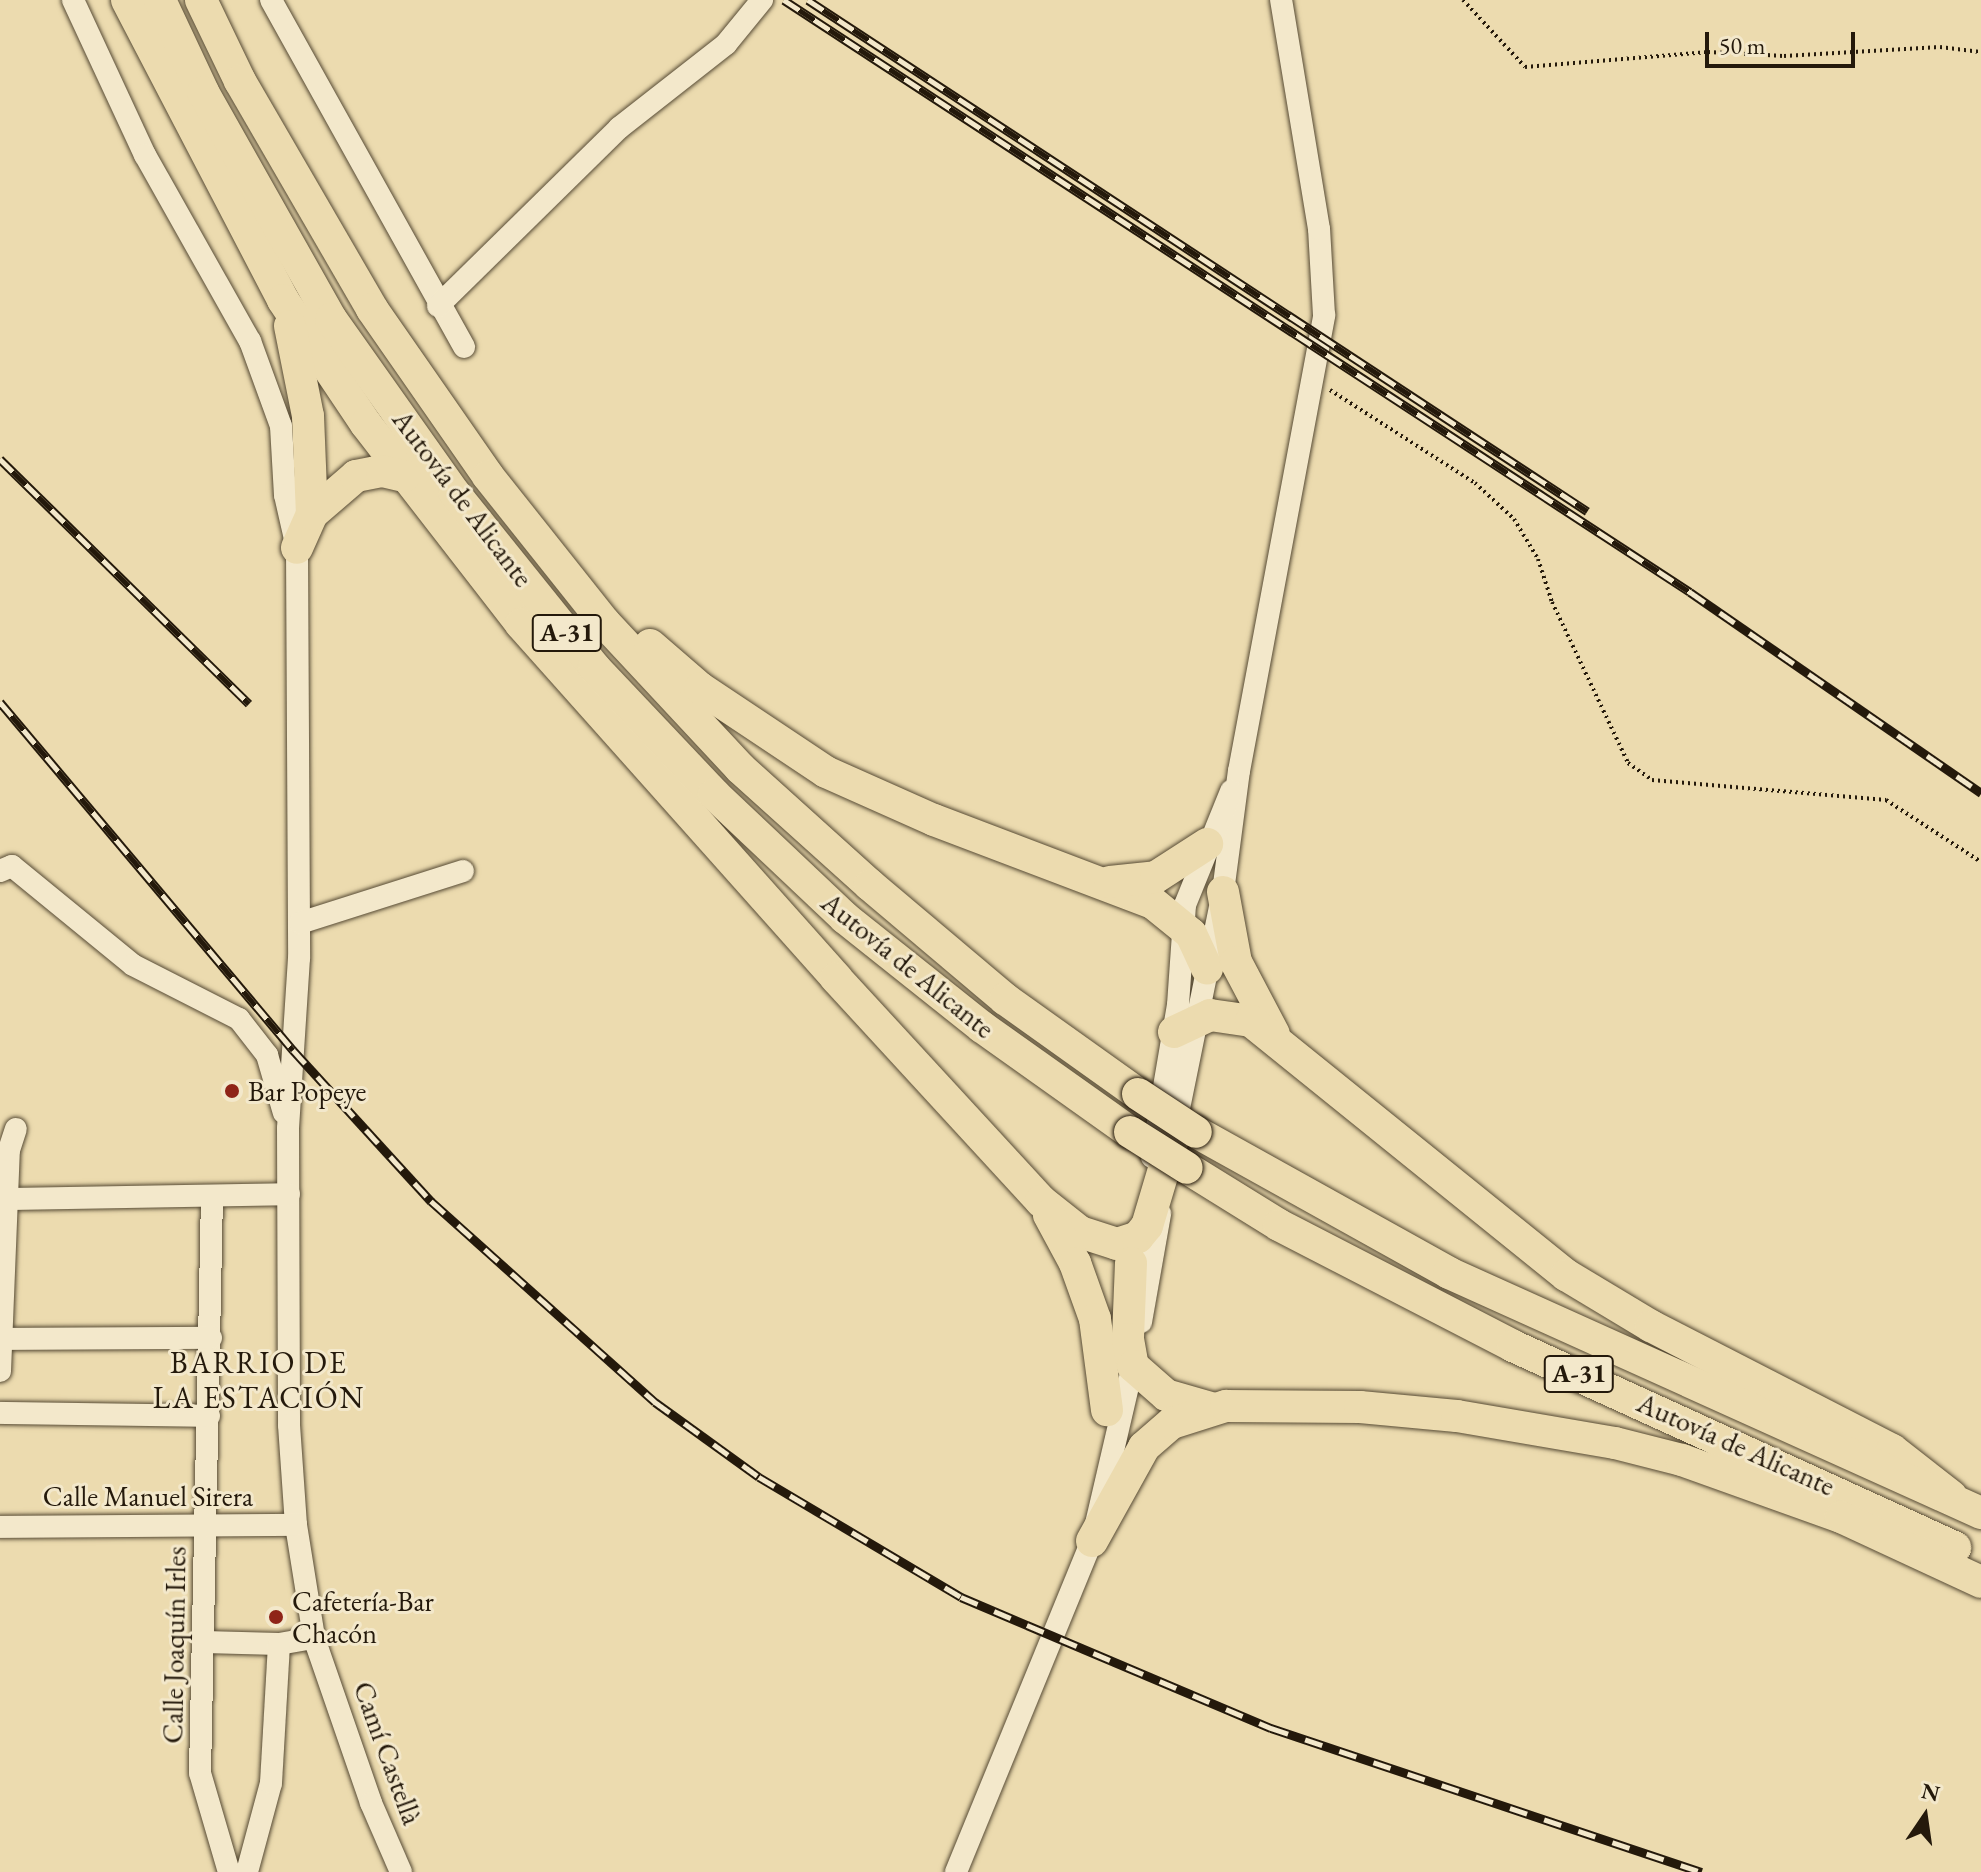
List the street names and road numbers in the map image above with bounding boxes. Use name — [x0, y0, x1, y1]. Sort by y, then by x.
street label: Autovía de Alicante — [386, 403, 540, 593]
road number: A-31 — [531, 611, 603, 655]
street label: Autovía de Alicante — [815, 885, 1001, 1045]
road number: A-31 — [1543, 1352, 1615, 1396]
street label: Autovía de Alicante — [1632, 1385, 1840, 1503]
street label: Calle Manuel Sirera — [43, 1479, 253, 1513]
street label: Calle Joaquín Irles — [155, 1546, 193, 1744]
street label: Camí Castellà — [347, 1677, 429, 1829]

